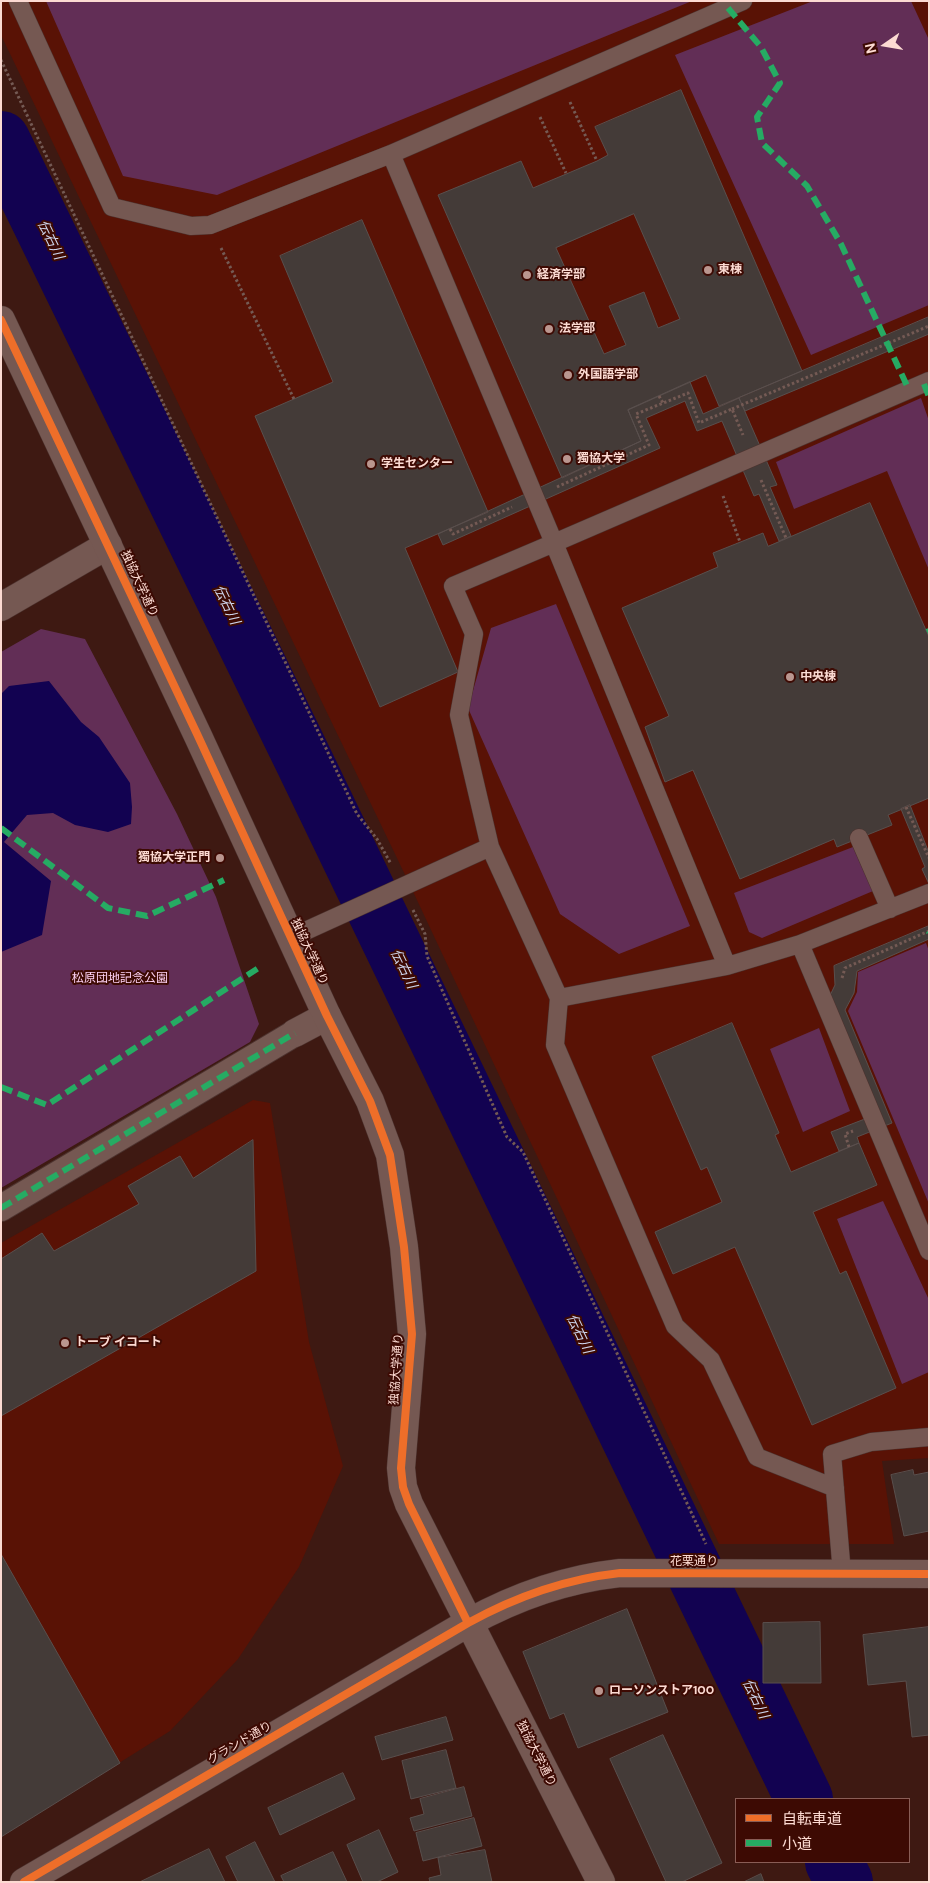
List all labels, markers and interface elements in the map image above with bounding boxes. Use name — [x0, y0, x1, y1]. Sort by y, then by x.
north arrow — [860, 20, 910, 70]
text: N — [860, 41, 880, 55]
water label: 伝右川 — [33, 217, 67, 263]
place label: 東棟 — [718, 263, 742, 277]
marker: 東棟 — [702, 264, 714, 276]
place label: 経済学部 — [537, 268, 585, 282]
marker: 経済学部 — [521, 269, 533, 281]
place label: 法学部 — [559, 322, 595, 336]
marker: 法学部 — [543, 323, 555, 335]
place label: 外国語学部 — [578, 368, 638, 382]
marker: 外国語学部 — [562, 369, 574, 381]
place label: 獨協大学 — [577, 452, 625, 466]
marker: 獨協大学 — [561, 453, 573, 465]
place label: 学生センター — [381, 457, 453, 471]
marker: 学生センター — [365, 458, 377, 470]
street label: 独協大学通り — [117, 548, 161, 620]
water label: 伝右川 — [209, 582, 243, 628]
place label: 中央棟 — [800, 670, 836, 684]
marker: 中央棟 — [784, 671, 796, 683]
place label: 獨協大学正門 — [138, 851, 210, 865]
marker: 獨協大学正門 — [214, 852, 226, 864]
street label: 独協大学通り — [287, 916, 331, 988]
water label: 伝右川 — [386, 946, 420, 992]
park label: 松原団地記念公園 — [72, 972, 168, 986]
water label: 伝右川 — [562, 1311, 596, 1357]
street label: 独協大学通り — [387, 1333, 407, 1405]
place label: トーブ イコート — [75, 1336, 162, 1350]
marker: トーブ イコート — [59, 1337, 71, 1349]
street label: 花栗通り — [670, 1555, 718, 1569]
water label: 伝右川 — [738, 1676, 772, 1722]
place label: ローソンストア100 — [609, 1684, 714, 1698]
marker: ローソンストア100 — [593, 1685, 605, 1697]
street label: グランド通り — [205, 1719, 275, 1767]
street label: 独協大学通り — [513, 1719, 559, 1789]
legend — [735, 1798, 910, 1863]
text: 自転車道 — [782, 1809, 842, 1829]
text: 小道 — [782, 1834, 812, 1854]

